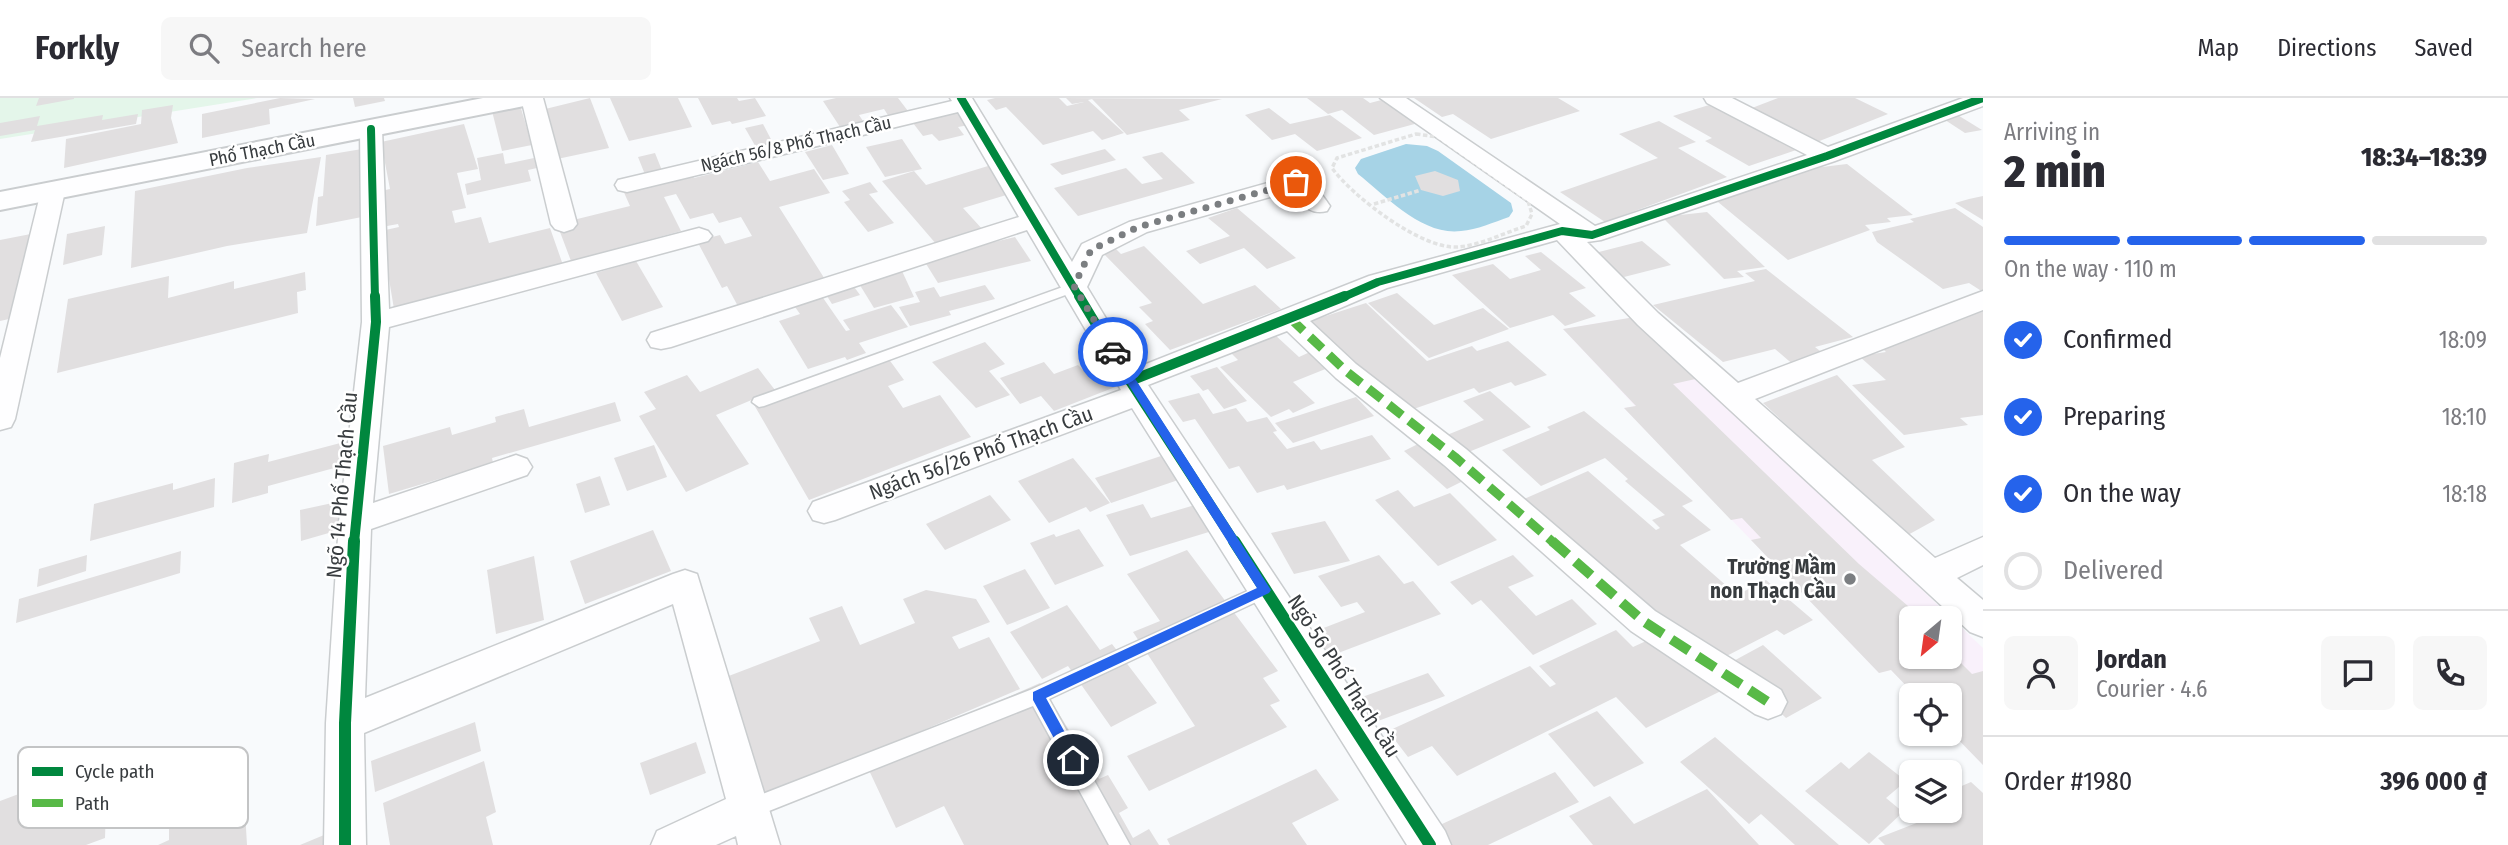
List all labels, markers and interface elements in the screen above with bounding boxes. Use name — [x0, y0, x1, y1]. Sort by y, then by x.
search box — [161, 17, 651, 80]
text: Forkly — [35, 28, 119, 68]
icon: search — [185, 29, 223, 67]
text: Search here — [241, 33, 367, 64]
text: Map — [2198, 34, 2239, 62]
text: Directions — [2277, 34, 2376, 62]
text: Saved — [2414, 34, 2473, 62]
street label: Ngách 56/8 Phố Thạch Cầu — [699, 111, 893, 177]
text: Arriving in — [2004, 118, 2100, 146]
street label: Phố Thạch Cầu — [207, 129, 317, 171]
text: 18:34–18:39 — [2361, 142, 2487, 173]
text: 2 min — [2004, 144, 2106, 199]
pin — [1266, 152, 1326, 212]
icon: bag — [1277, 163, 1315, 201]
text: On the way · 110 m — [2004, 255, 2177, 283]
courier — [1078, 317, 1148, 387]
icon: check — [2004, 321, 2042, 359]
text: Confirmed — [2063, 324, 2173, 355]
text: 18:09 — [2439, 326, 2487, 354]
icon: car — [1094, 333, 1132, 371]
street label: Ngõ 14 Phố Thạch Cầu — [321, 391, 363, 579]
icon: check — [2004, 398, 2042, 436]
street label: Ngách 56/26 Phố Thạch Cầu — [866, 400, 1096, 506]
text: Preparing — [2063, 401, 2165, 432]
text: 18:10 — [2442, 403, 2487, 431]
icon: check — [2004, 475, 2042, 513]
text: On the way — [2063, 478, 2181, 509]
text: 18:18 — [2442, 480, 2487, 508]
place label: Trường Mầm non Thạch Cầu — [1710, 552, 1836, 604]
text: Delivered — [2063, 555, 2164, 586]
marker: Trường Mầm non Thạch Cầu — [1842, 571, 1858, 587]
street label: Ngõ 56 Phố Thạch Cầu — [1282, 590, 1406, 762]
north arrow — [1899, 606, 1962, 668]
map controls — [1899, 606, 1962, 823]
button: person — [2004, 636, 2078, 710]
button: chat — [2321, 636, 2395, 710]
button: phone — [2413, 636, 2487, 710]
text: Jordan — [2096, 644, 2167, 675]
text: Courier · 4.6 — [2096, 675, 2207, 703]
button: locate — [1899, 683, 1962, 746]
pin — [1043, 730, 1103, 790]
icon: home — [1054, 741, 1092, 779]
legend — [18, 747, 248, 828]
text: Cycle path — [75, 760, 154, 783]
button: layers — [1899, 760, 1962, 823]
text: Order #1980 — [2004, 766, 2132, 797]
text: 396 000 ₫ — [2380, 766, 2487, 797]
text: Path — [75, 792, 110, 815]

